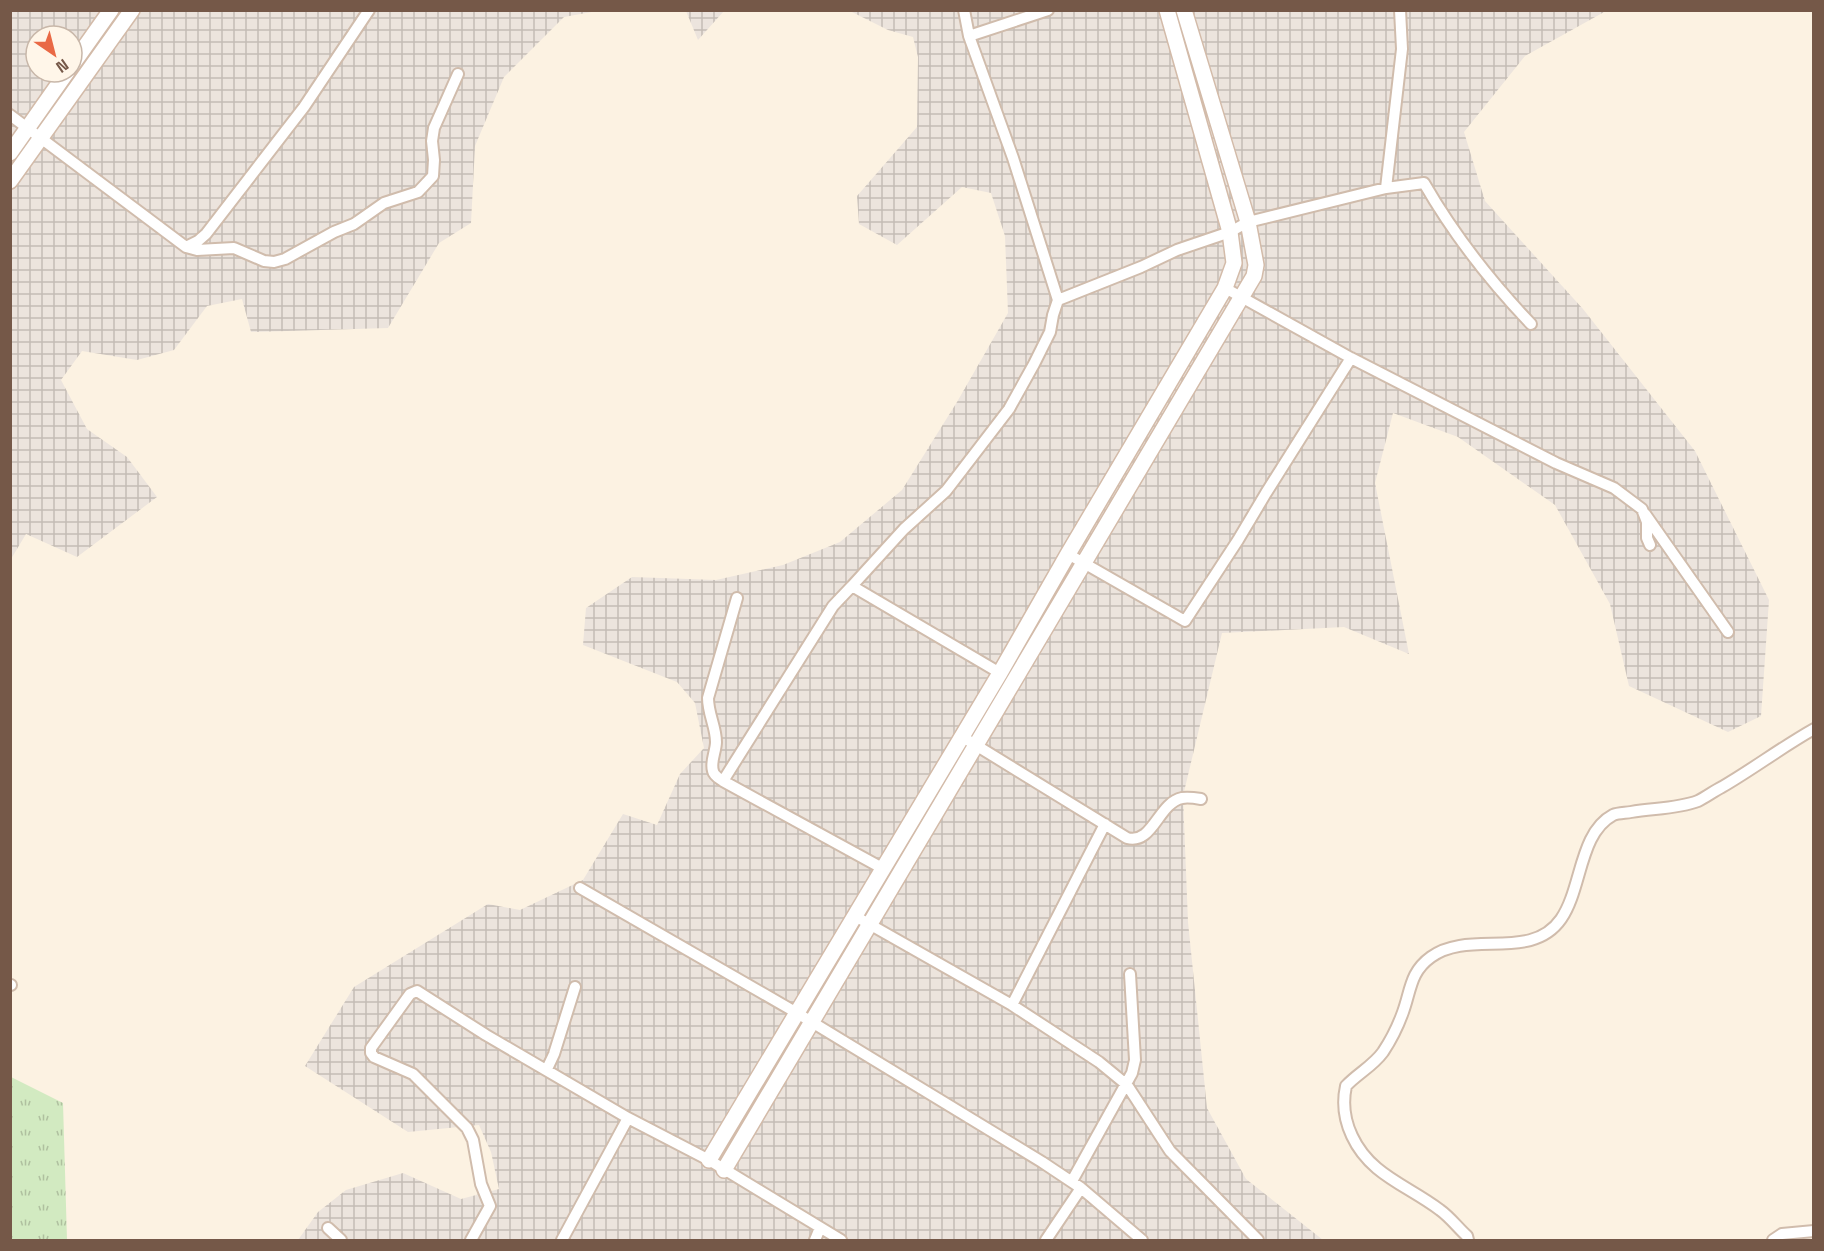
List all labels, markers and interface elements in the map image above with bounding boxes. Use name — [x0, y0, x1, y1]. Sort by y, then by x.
north arrow — [24, 24, 84, 84]
text: N — [52, 54, 73, 78]

